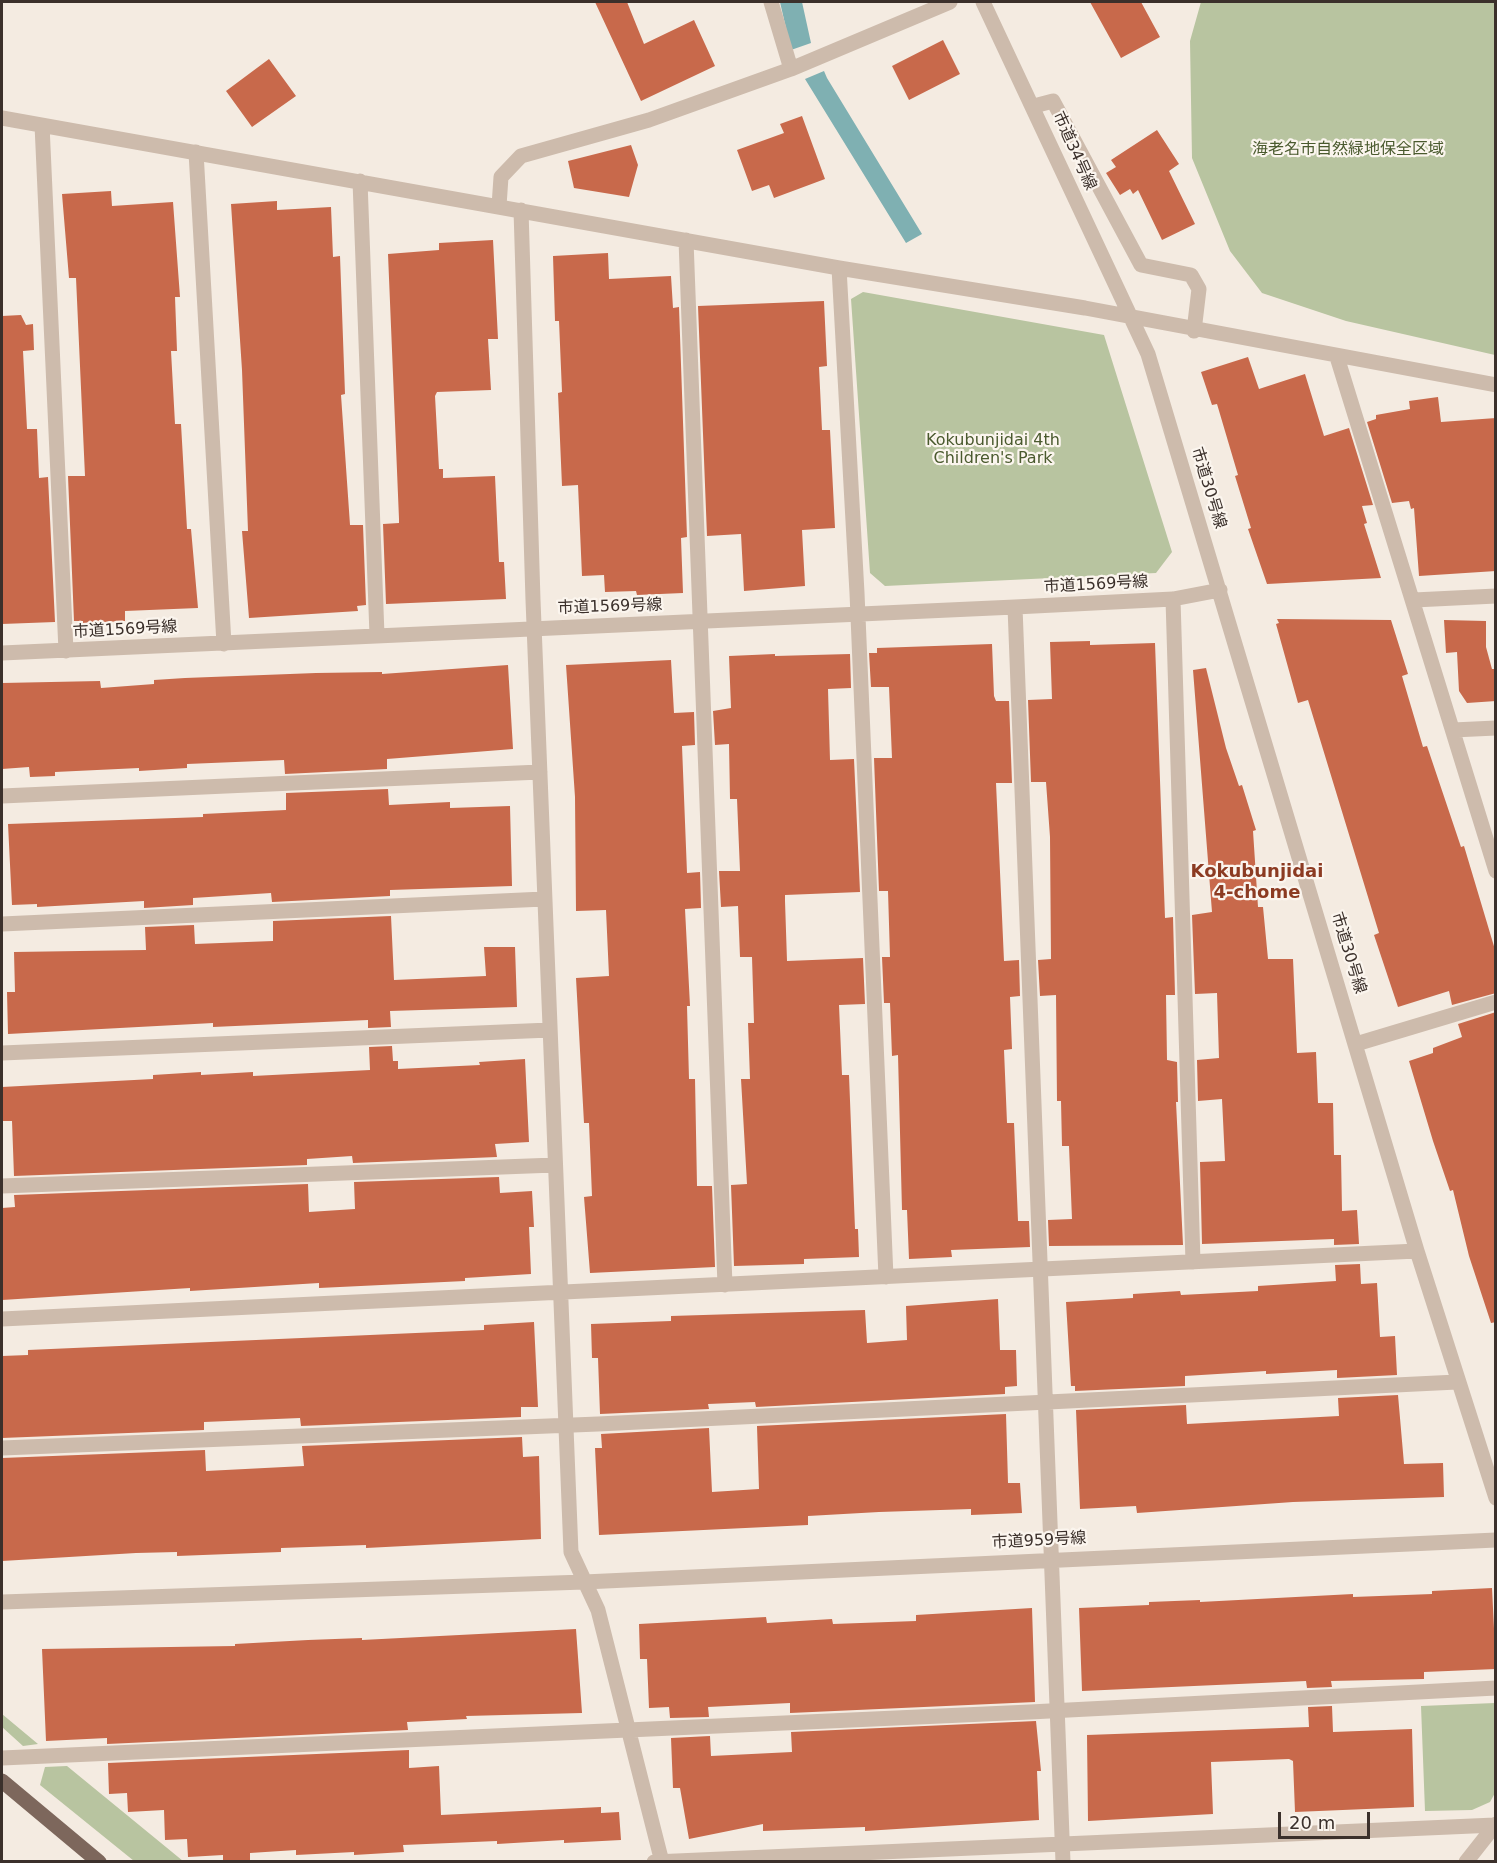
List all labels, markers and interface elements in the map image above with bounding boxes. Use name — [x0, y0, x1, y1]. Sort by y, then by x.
street label: 市道34号線 — [1048, 109, 1100, 193]
park label: 海老名市自然緑地保全区域 — [1252, 140, 1444, 160]
park label: Kokubunjidai 4th Children's Park — [926, 431, 1060, 469]
street label: 市道30号線 — [1186, 445, 1230, 531]
street label: 市道1569号線 — [1043, 573, 1149, 597]
street label: 市道1569号線 — [557, 596, 663, 618]
street label: 市道1569号線 — [72, 618, 178, 642]
district label: Kokubunjidai 4-chome — [1191, 861, 1323, 904]
street label: 市道30号線 — [1326, 910, 1370, 996]
street label: 市道959号線 — [991, 1529, 1087, 1553]
scale bar — [1281, 1800, 1372, 1838]
text: 20 m — [1289, 1812, 1335, 1833]

